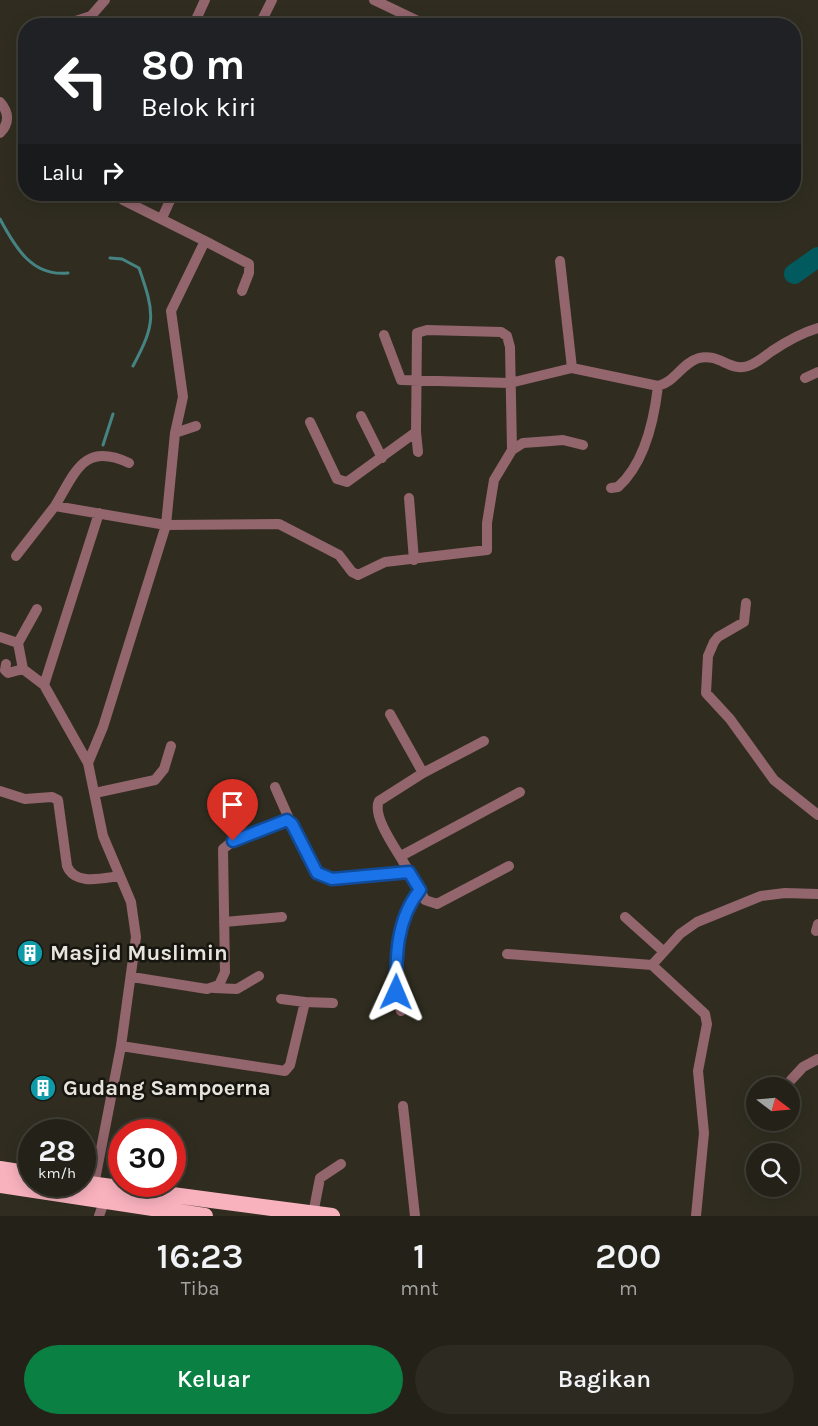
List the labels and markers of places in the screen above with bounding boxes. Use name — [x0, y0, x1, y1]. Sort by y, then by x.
pin — [207, 779, 258, 841]
building icon: Masjid Muslimin — [15, 938, 45, 968]
place label: Masjid Muslimin — [50, 940, 228, 966]
building icon: Gudang Sampoerna — [28, 1073, 58, 1103]
place label: Gudang Sampoerna — [63, 1075, 271, 1101]

